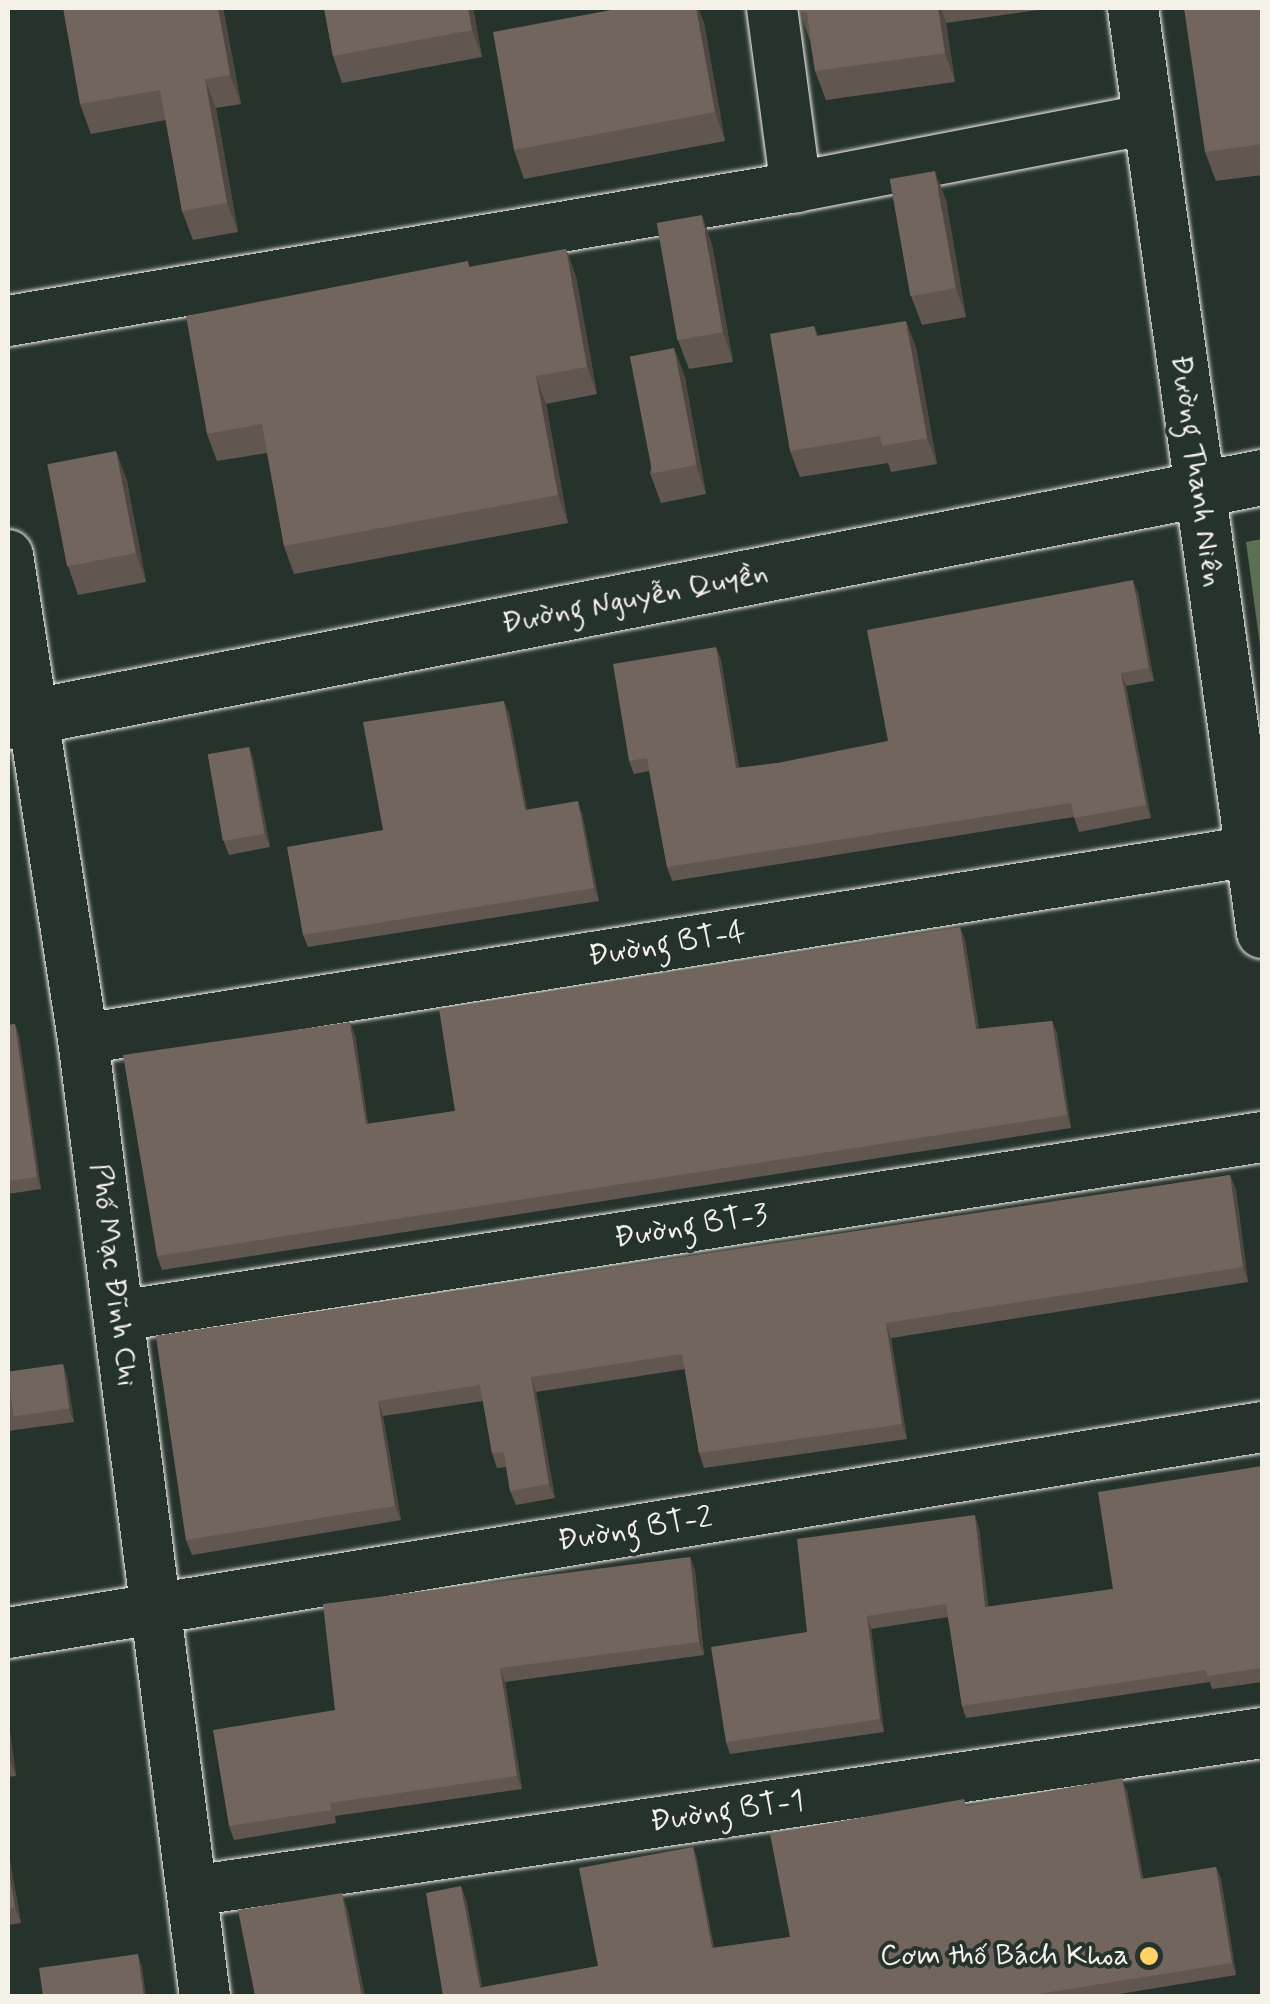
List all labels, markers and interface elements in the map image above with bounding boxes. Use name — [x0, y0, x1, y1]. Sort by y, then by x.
street label: Đường Thanh Niên — [1161, 349, 1231, 593]
street label: Đường Nguyễn Quyền — [499, 555, 771, 643]
street label: Đường BT-4 — [585, 915, 749, 975]
street label: Phố Mạc Đĩnh Chi — [81, 1160, 145, 1390]
street label: Đường BT-3 — [611, 1197, 771, 1257]
street label: Đường BT-2 — [554, 1500, 716, 1560]
street label: Đường BT-1 — [647, 1783, 807, 1841]
place label: Cơm thố Bách Khoa — [880, 1938, 1129, 1974]
marker: Cơm thố Bách Khoa — [1138, 1945, 1160, 1967]

